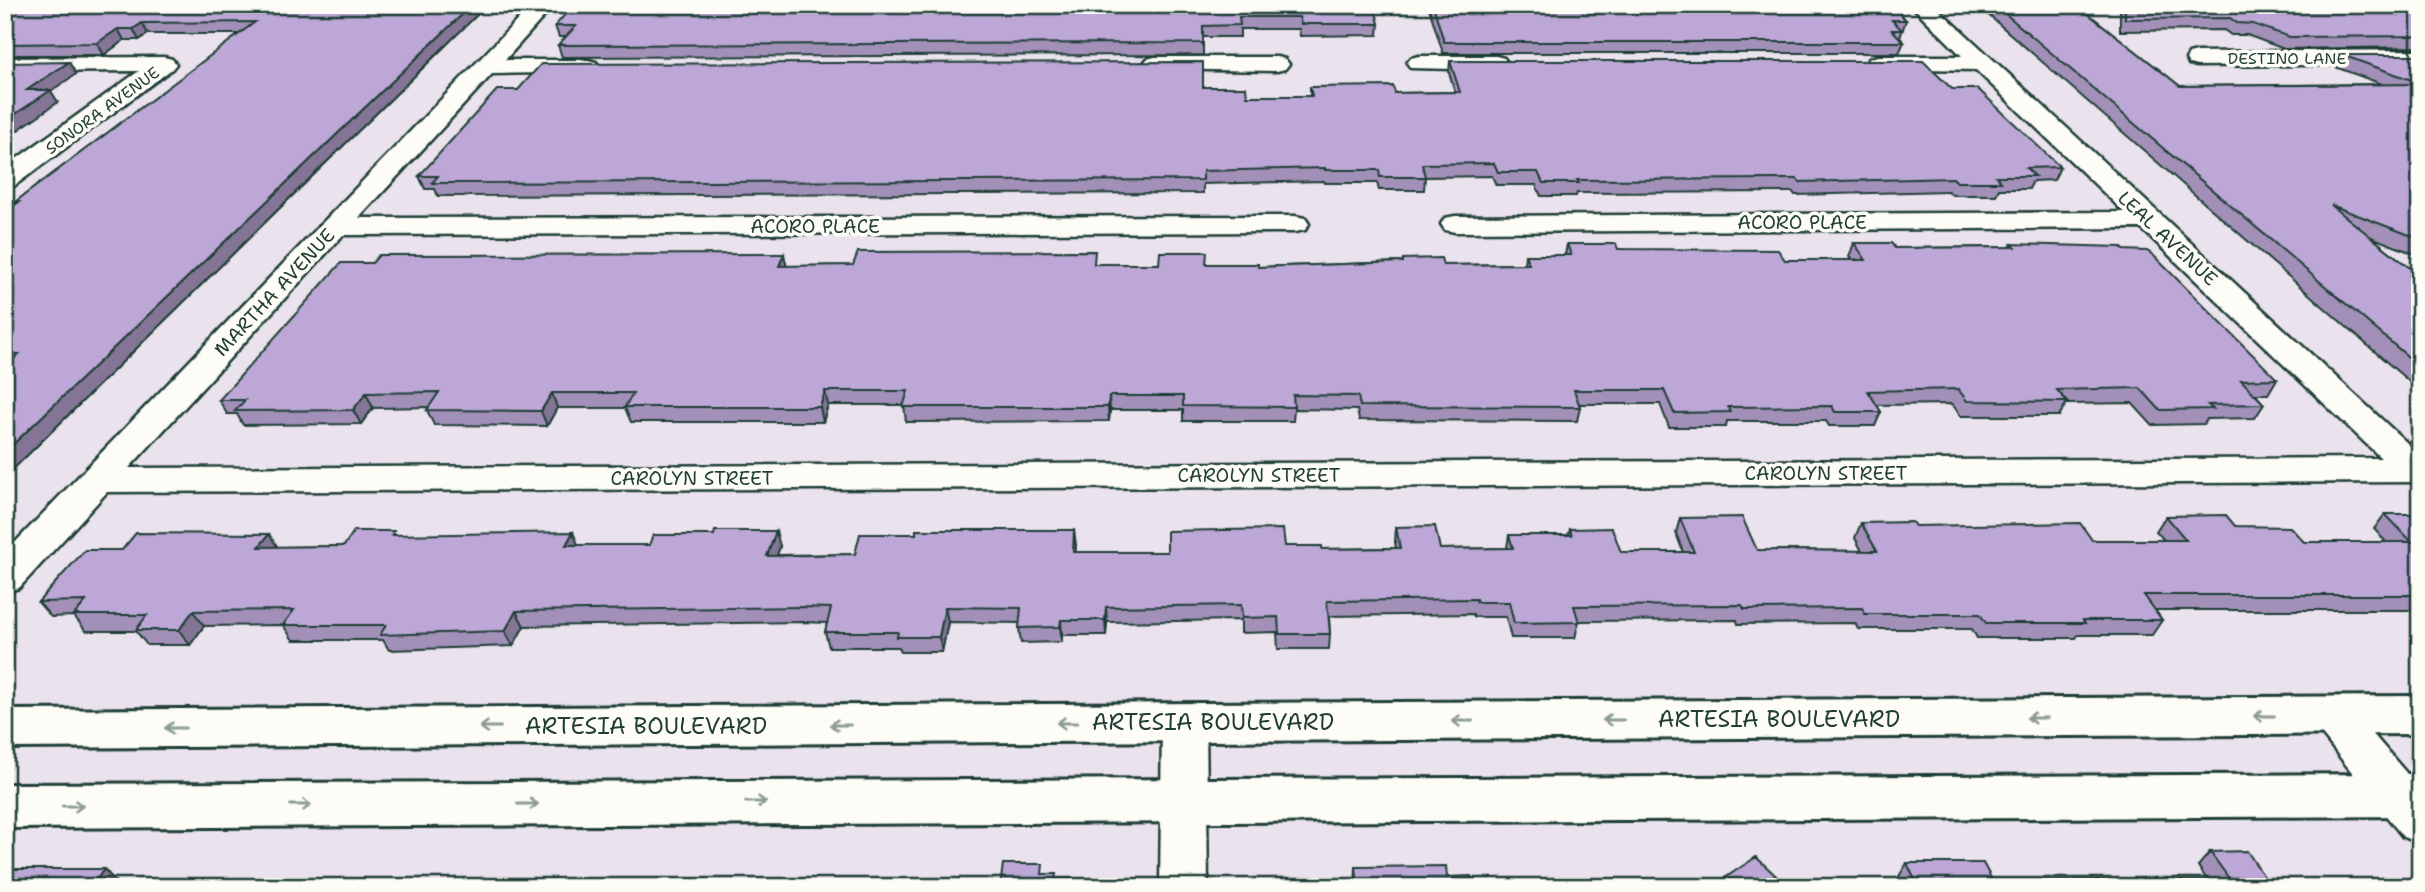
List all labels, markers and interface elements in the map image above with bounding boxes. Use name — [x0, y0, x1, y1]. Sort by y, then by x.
street label: DESTINO LANE — [2228, 48, 2346, 69]
street label: SONORA AVENUE — [41, 62, 163, 159]
street label: LEAL AVENUE — [2112, 186, 2223, 291]
street label: ACORO PLACE — [1737, 210, 1867, 235]
street label: ACORO PLACE — [750, 214, 880, 239]
street label: MARTHA AVENUE — [209, 223, 340, 362]
street label: CAROLYN STREET — [1745, 461, 1908, 486]
street label: CAROLYN STREET — [1178, 463, 1341, 488]
street label: CAROLYN STREET — [611, 466, 774, 491]
street label: ARTESIA BOULEVARD — [1658, 704, 1900, 734]
street label: ARTESIA BOULEVARD — [1092, 707, 1334, 737]
one-way arrow — [2253, 709, 2276, 723]
street label: ARTESIA BOULEVARD — [525, 711, 767, 741]
one-way arrow — [2025, 711, 2048, 725]
one-way arrow — [1602, 713, 1625, 727]
one-way arrow — [1451, 714, 1474, 728]
one-way arrow — [1056, 716, 1079, 730]
one-way arrow — [828, 718, 851, 731]
one-way arrow — [478, 720, 501, 733]
one-way arrow — [164, 721, 187, 735]
one-way arrow — [744, 796, 767, 809]
one-way arrow — [517, 797, 540, 810]
one-way arrow — [289, 798, 312, 811]
one-way arrow — [62, 799, 85, 812]

